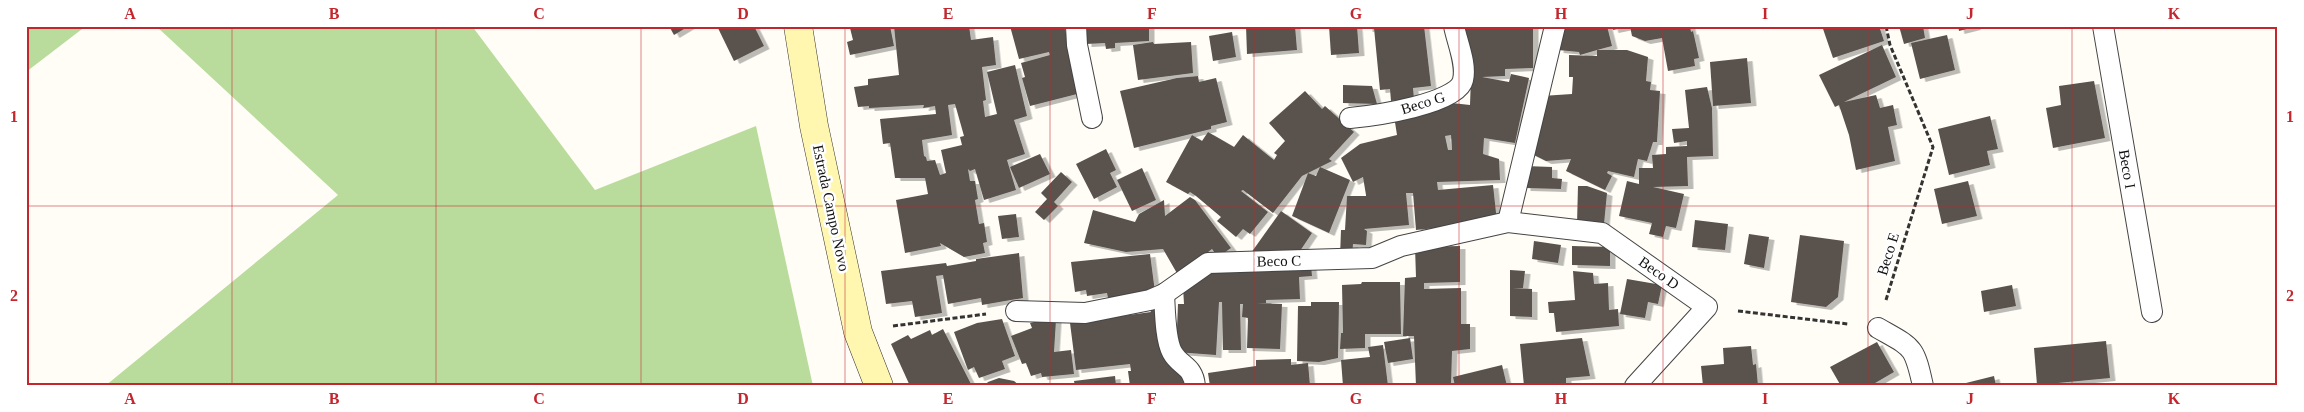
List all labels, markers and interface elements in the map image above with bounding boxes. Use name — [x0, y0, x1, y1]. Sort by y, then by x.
text: A — [124, 5, 136, 22]
text: B — [329, 5, 340, 22]
text: C — [533, 5, 545, 22]
text: D — [737, 5, 749, 22]
text: E — [943, 5, 953, 22]
text: F — [1147, 5, 1157, 22]
text: G — [1350, 5, 1363, 22]
text: H — [1555, 5, 1568, 22]
text: I — [1762, 5, 1768, 22]
text: J — [1966, 5, 1974, 22]
text: K — [2168, 5, 2181, 22]
street label: Beco G — [1399, 89, 1447, 117]
text: 1 — [10, 108, 18, 125]
text: 1 — [2286, 108, 2294, 125]
street label: Estrada Campo Novo — [810, 143, 852, 273]
street label: Beco I — [2116, 148, 2138, 190]
street label: Beco E — [1874, 231, 1902, 277]
street label: Beco C — [1257, 253, 1301, 269]
street label: Beco D — [1636, 253, 1682, 293]
text: 2 — [10, 287, 18, 304]
text: 2 — [2286, 287, 2294, 304]
text: A — [124, 390, 136, 407]
text: B — [329, 390, 340, 407]
text: C — [533, 390, 545, 407]
text: D — [737, 390, 749, 407]
text: E — [943, 390, 953, 407]
text: F — [1147, 390, 1157, 407]
text: G — [1350, 390, 1363, 407]
text: H — [1555, 390, 1568, 407]
text: I — [1762, 390, 1768, 407]
text: J — [1966, 390, 1974, 407]
text: K — [2168, 390, 2181, 407]

